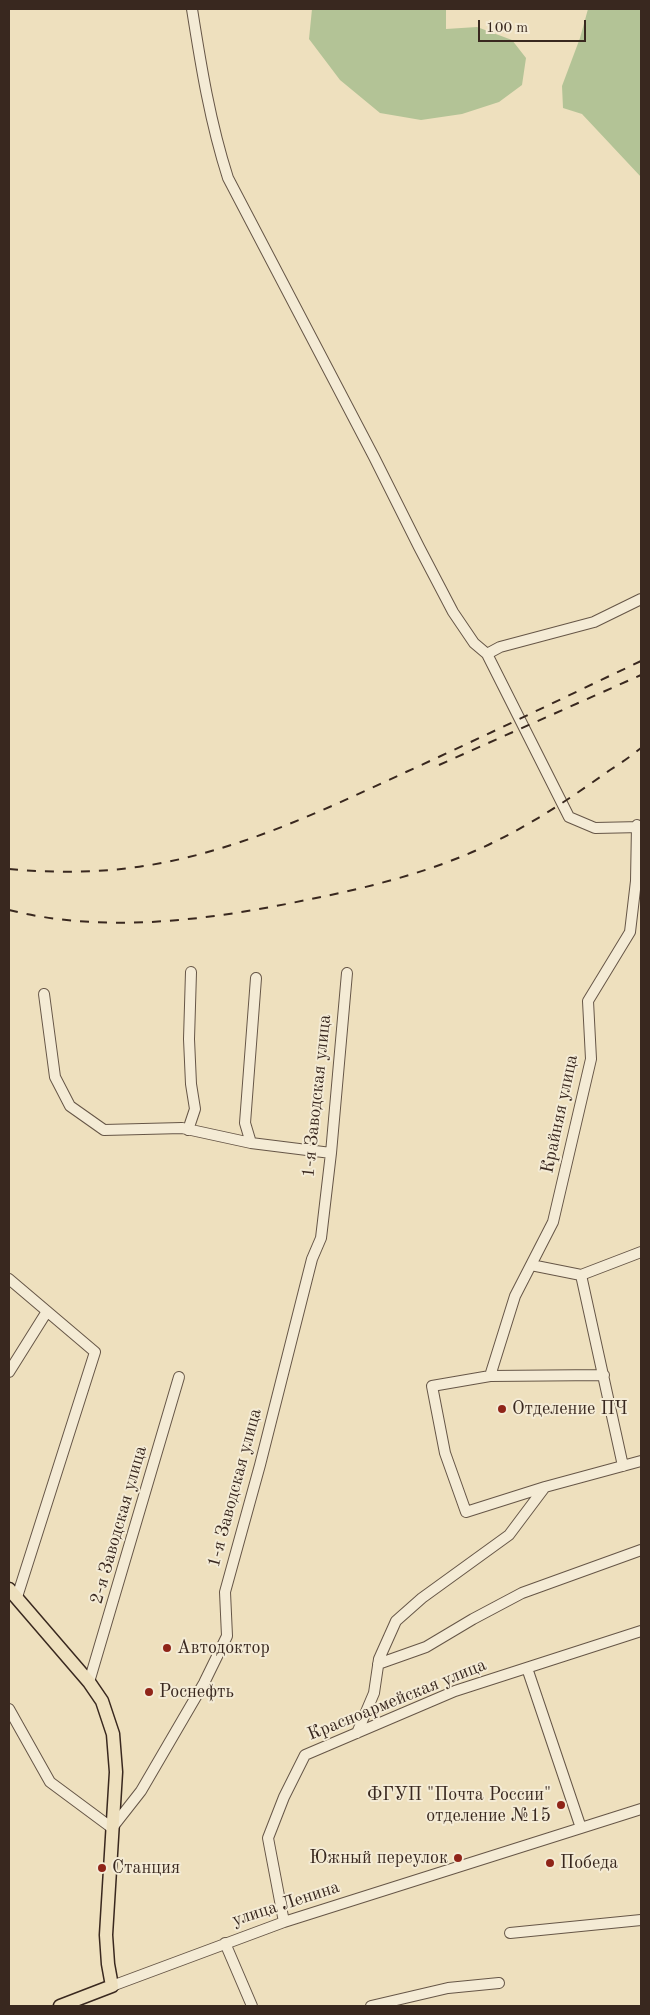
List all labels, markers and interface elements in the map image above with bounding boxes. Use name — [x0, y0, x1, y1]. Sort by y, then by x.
scale bar — [480, 10, 588, 42]
text: 100 m — [486, 21, 528, 36]
street label: 1-я Заводская улица — [298, 1013, 336, 1179]
street label: Крайняя улица — [537, 1053, 583, 1175]
place label: Отделение ПЧ — [512, 1398, 628, 1420]
marker: Отделение ПЧ — [496, 1403, 508, 1415]
street label: 1-я Заводская улица — [203, 1406, 267, 1570]
street label: 2-я Заводская улица — [86, 1443, 152, 1607]
place label: Автодоктор — [177, 1637, 270, 1659]
marker: Автодоктор — [161, 1642, 173, 1654]
street label: Красноармейская улица — [305, 1654, 489, 1746]
place label: Роснефть — [159, 1681, 234, 1703]
marker: Роснефть — [143, 1686, 155, 1698]
place label: ФГУП "Почта России" отделение №15 — [367, 1784, 551, 1826]
marker: ФГУП "Почта России" отделение №15 — [555, 1799, 567, 1811]
place label: Южный переулок — [309, 1847, 448, 1869]
marker: Южный переулок — [452, 1852, 464, 1864]
place label: Победа — [560, 1852, 618, 1874]
place label: Станция — [112, 1857, 180, 1879]
marker: Победа — [544, 1857, 556, 1869]
marker: Станция — [96, 1862, 108, 1874]
street label: улица Ленина — [230, 1876, 342, 1932]

